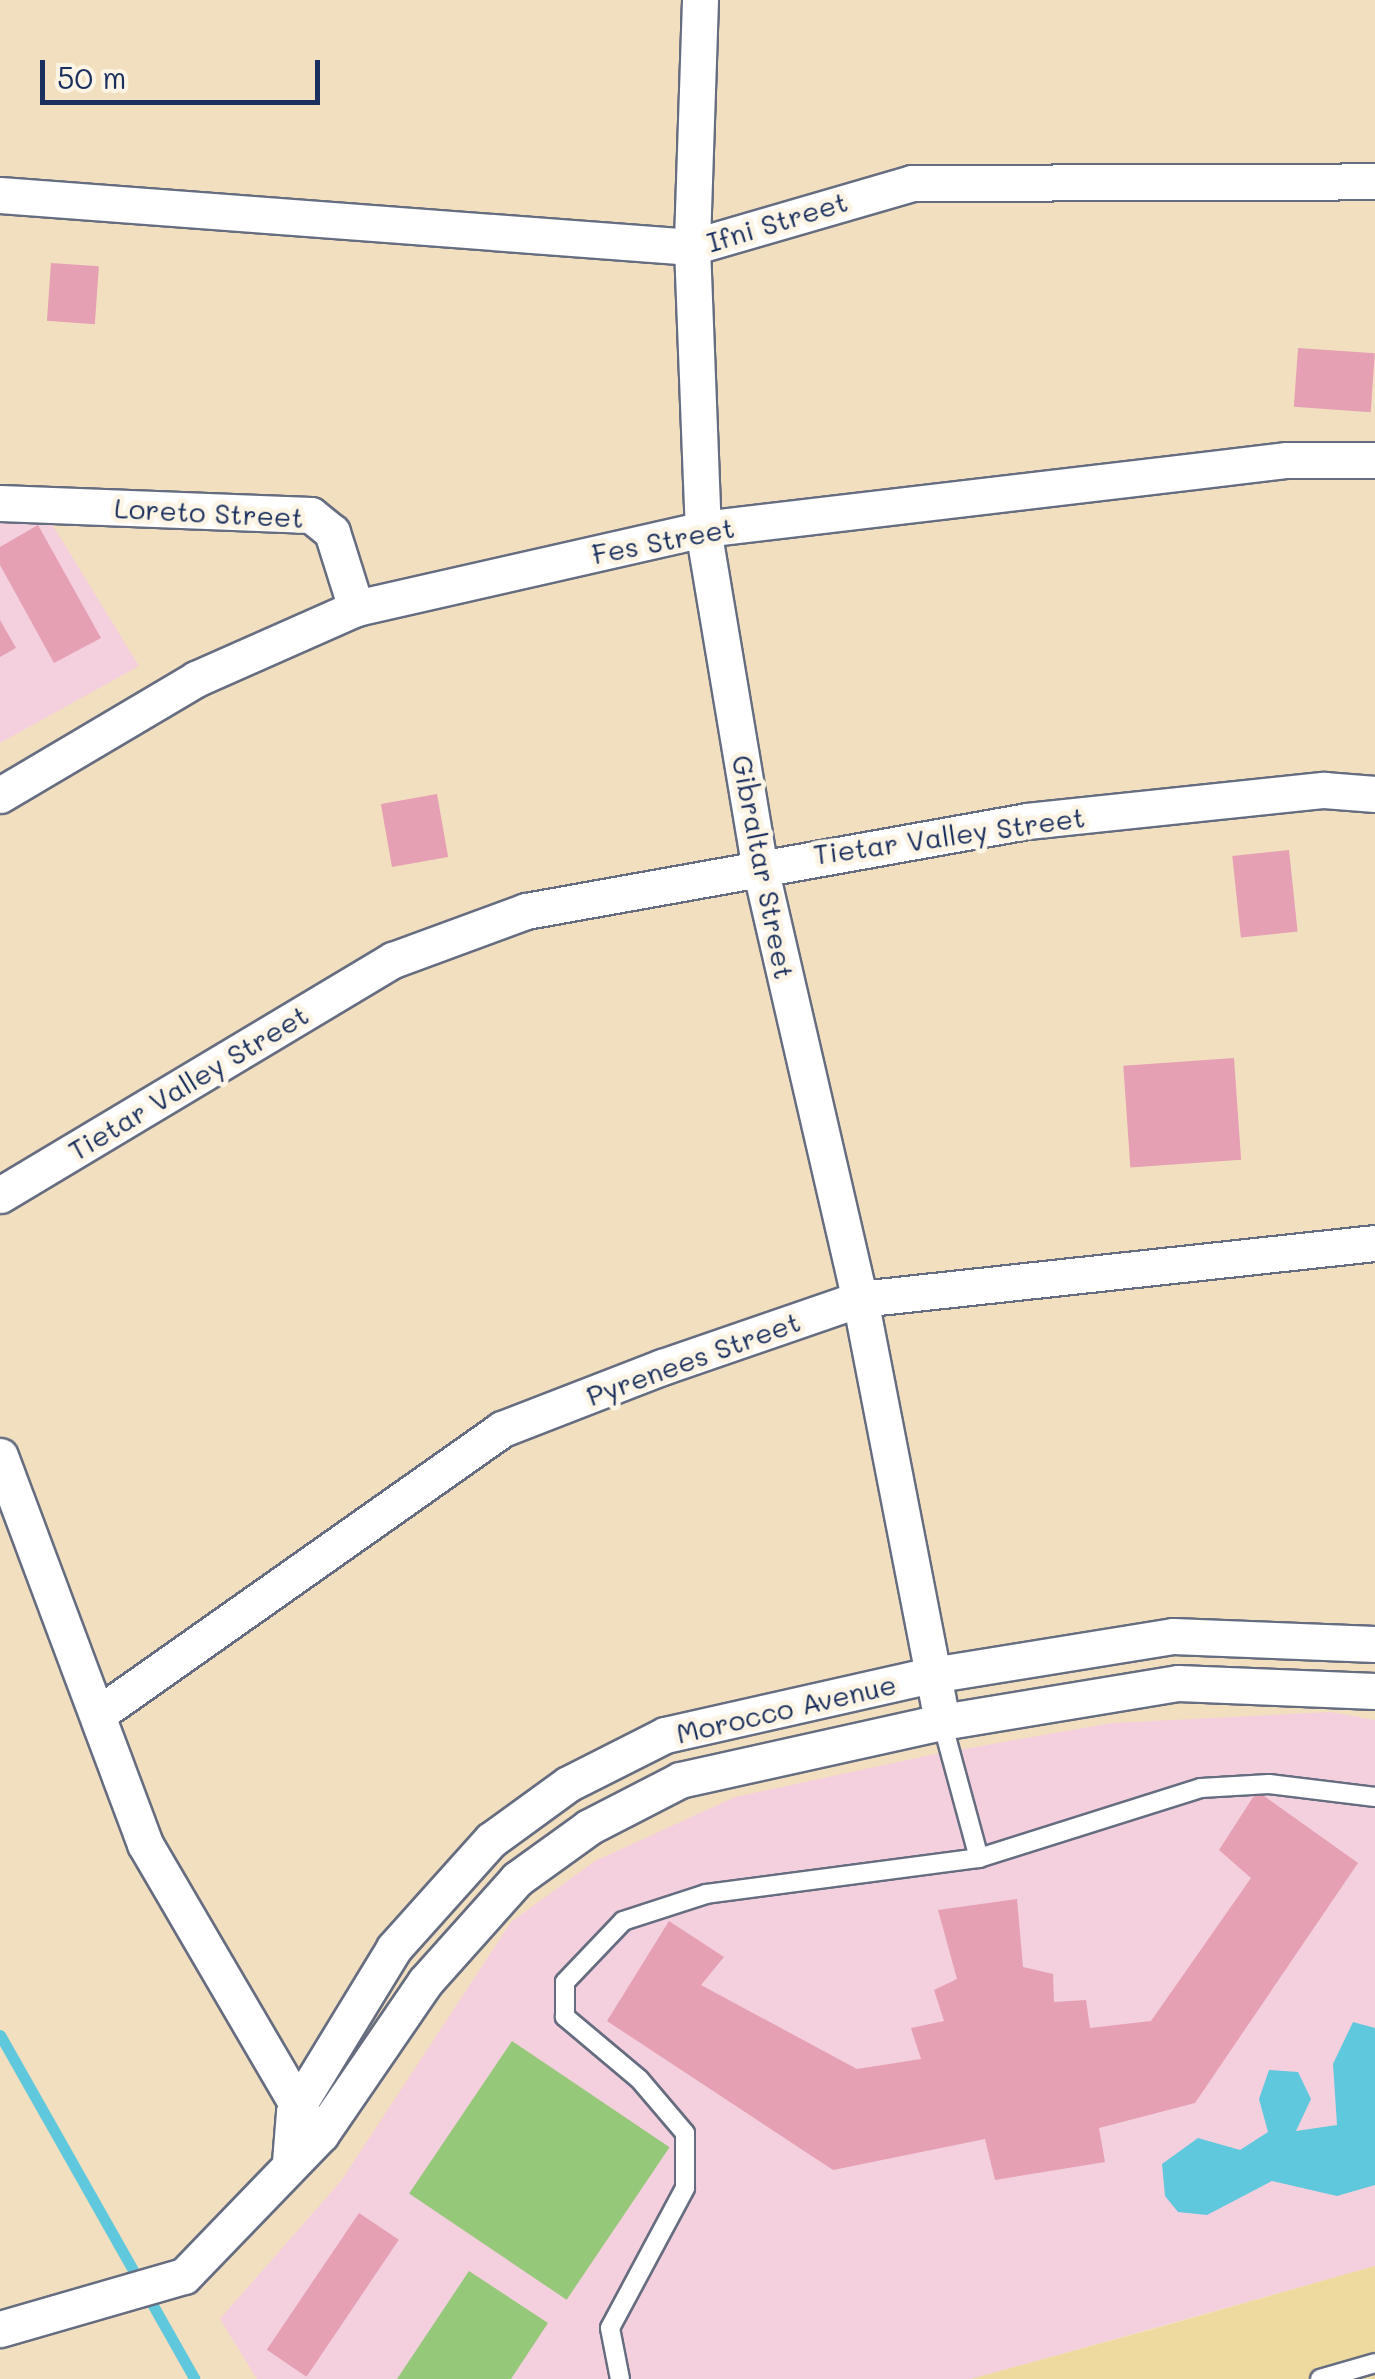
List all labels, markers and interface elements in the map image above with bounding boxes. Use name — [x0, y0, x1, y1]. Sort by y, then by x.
scale bar — [45, 40, 325, 102]
text: 50 m — [57, 57, 127, 97]
street label: Ifni Street — [703, 184, 851, 258]
street label: Loreto Street — [113, 490, 305, 534]
street label: Fes Street — [589, 510, 737, 570]
street label: Gibraltar Street — [726, 752, 802, 982]
street label: Tietar Valley Street — [811, 799, 1087, 871]
street label: Tietar Valley Street — [62, 997, 314, 1167]
street label: Pyrenees Street — [582, 1304, 804, 1412]
street label: Morocco Avenue — [673, 1666, 899, 1750]

